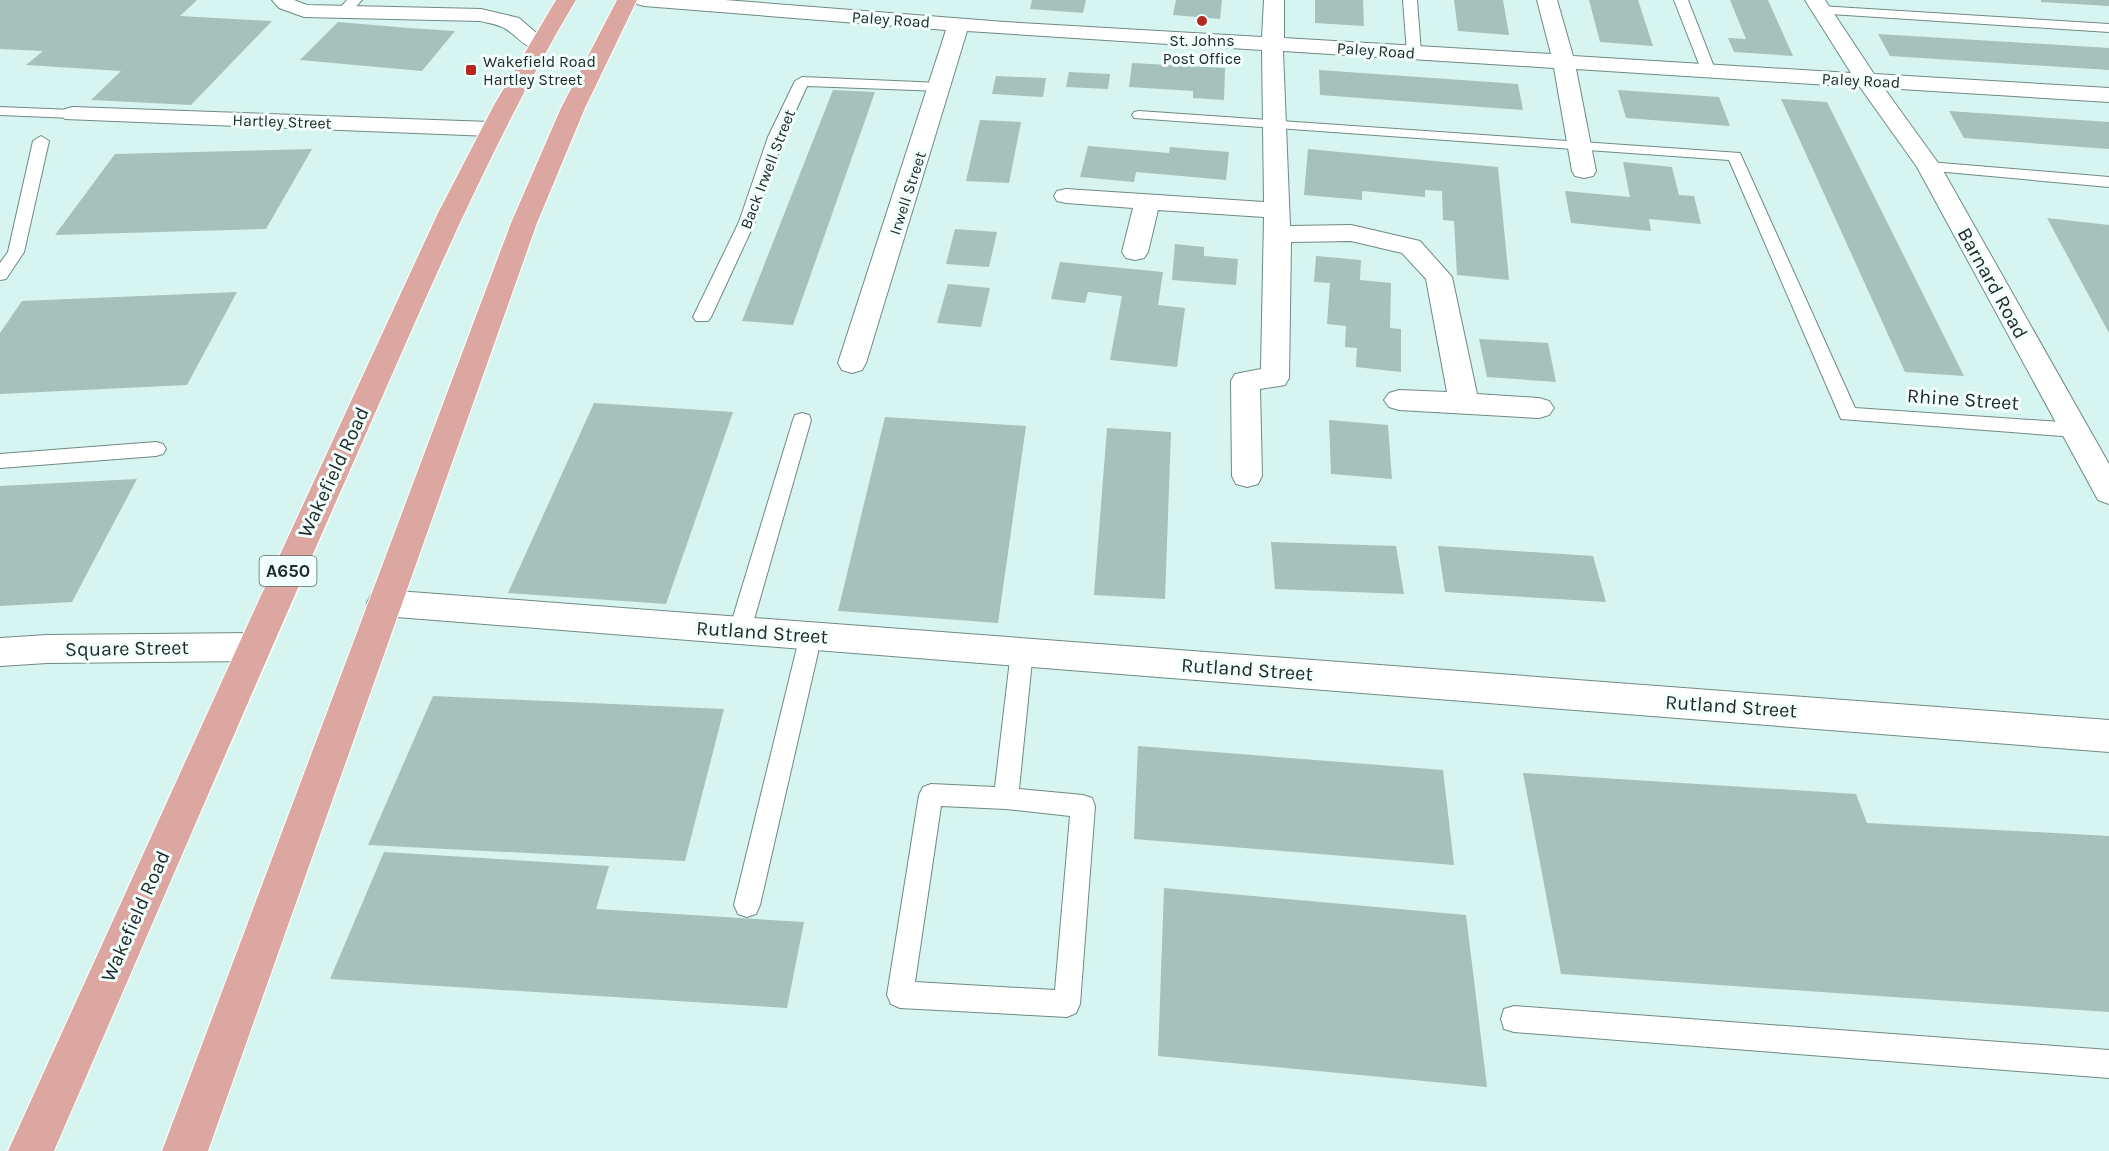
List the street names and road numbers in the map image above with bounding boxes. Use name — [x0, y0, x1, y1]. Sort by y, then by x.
street label: Paley Road — [851, 7, 931, 32]
street label: Paley Road — [1336, 38, 1416, 63]
street label: Paley Road — [1821, 69, 1901, 92]
street label: Back Irwell Street — [736, 107, 799, 232]
street label: Hartley Street — [232, 110, 332, 133]
street label: Irwell Street — [885, 149, 930, 237]
street label: Barnard Road — [1953, 224, 2033, 343]
street label: Rhine Street — [1906, 384, 2020, 415]
street label: Wakefield Road — [293, 403, 374, 541]
road number: A650 — [260, 556, 316, 586]
street label: Rutland Street — [695, 616, 829, 649]
street label: Square Street — [65, 636, 190, 661]
street label: Rutland Street — [1180, 653, 1314, 686]
street label: Rutland Street — [1664, 690, 1798, 723]
street label: Wakefield Road — [96, 847, 175, 985]

